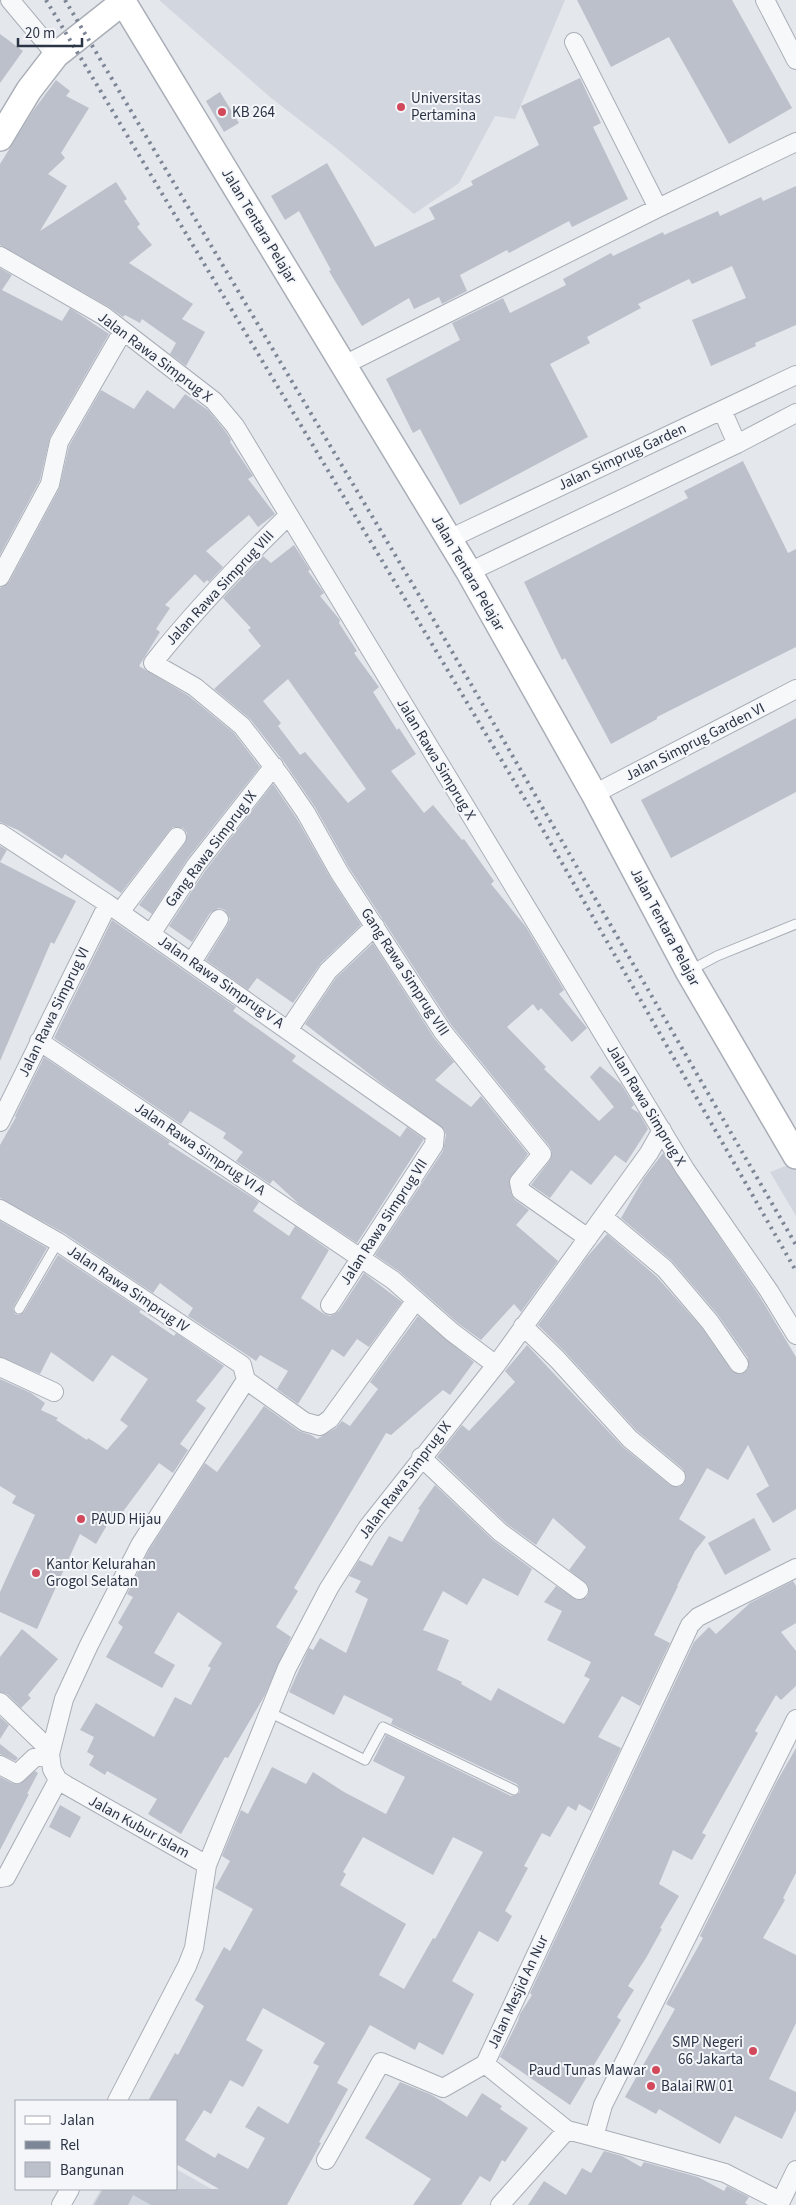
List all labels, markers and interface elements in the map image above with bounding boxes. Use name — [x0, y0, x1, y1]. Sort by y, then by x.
scale bar — [18, 15, 81, 47]
text: 20 m — [25, 23, 55, 44]
place label: Universitas Pertamina — [411, 88, 481, 126]
marker: Universitas Pertamina — [395, 101, 407, 113]
place label: KB 264 — [232, 102, 275, 123]
marker: KB 264 — [216, 106, 228, 118]
street label: Jalan Tentara Pelajar — [216, 164, 302, 288]
street label: Jalan Rawa Simprug X — [93, 307, 217, 407]
street label: Jalan Simprug Garden — [554, 418, 690, 496]
street label: Jalan Tentara Pelajar — [426, 511, 510, 636]
street label: Jalan Rawa Simprug VIII — [161, 526, 279, 650]
street label: Jalan Rawa Simprug X — [391, 694, 481, 824]
street label: Jalan Simprug Garden VI — [622, 698, 768, 786]
street label: Gang Rawa Simprug IX — [160, 786, 262, 912]
street label: Jalan Tentara Pelajar — [625, 864, 705, 991]
street label: Gang Rawa Simprug VIII — [356, 904, 454, 1040]
street label: Jalan Rawa Simprug V A — [154, 930, 289, 1034]
street label: Jalan Rawa Simprug VI — [13, 943, 95, 1081]
street label: Jalan Rawa Simprug X — [601, 1040, 691, 1170]
street label: Jalan Rawa Simprug VI A — [130, 1097, 270, 1201]
street label: Jalan Rawa Simprug VII — [335, 1155, 433, 1289]
street label: Jalan Rawa Simprug IV — [63, 1240, 193, 1338]
street label: Jalan Rawa Simprug IX — [354, 1417, 456, 1543]
place label: PAUD Hijau — [91, 1509, 162, 1530]
marker: PAUD Hijau — [75, 1513, 87, 1525]
place label: Kantor Kelurahan Grogol Selatan — [46, 1554, 156, 1592]
marker: Kantor Kelurahan Grogol Selatan — [30, 1567, 42, 1579]
street label: Jalan Kubur Islam — [85, 1791, 193, 1863]
street label: Jalan Mesjid An Nur — [482, 1931, 554, 2052]
place label: SMP Negeri 66 Jakarta — [672, 2032, 743, 2070]
marker: SMP Negeri 66 Jakarta — [747, 2045, 759, 2057]
place label: Paud Tunas Mawar — [529, 2060, 647, 2081]
marker: Paud Tunas Mawar — [650, 2064, 662, 2076]
place label: Balai RW 01 — [661, 2076, 734, 2097]
marker: Balai RW 01 — [645, 2080, 657, 2092]
legend — [15, 2100, 178, 2190]
text: Jalan — [60, 2110, 94, 2131]
text: Rel — [60, 2135, 80, 2156]
text: Bangunan — [60, 2160, 124, 2181]

